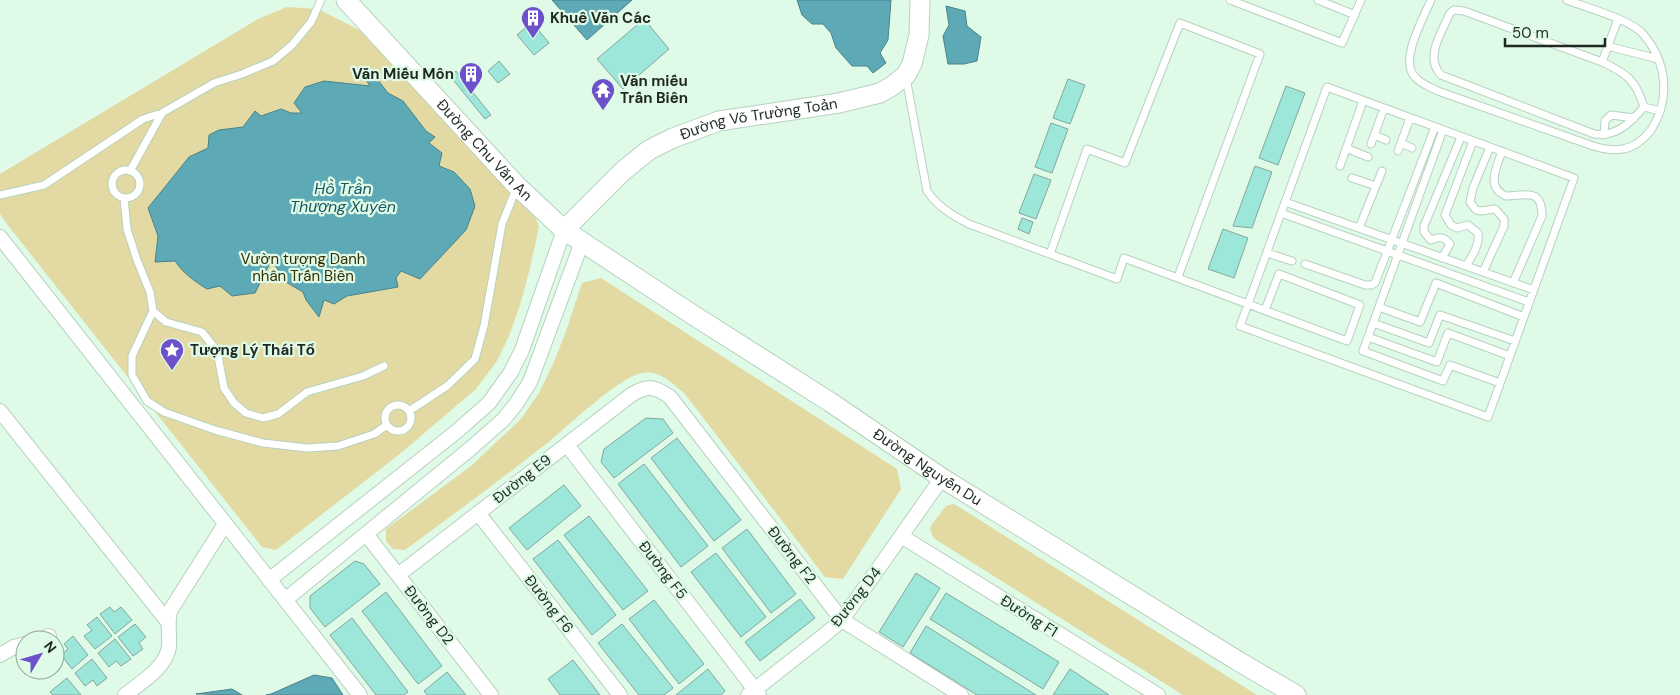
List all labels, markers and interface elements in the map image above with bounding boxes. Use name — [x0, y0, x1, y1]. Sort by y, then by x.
building icon: Khuê Văn Các — [520, 5, 546, 39]
place label: Khuê Văn Các — [550, 8, 651, 28]
scale bar — [1505, 15, 1605, 47]
text: 50 m — [1512, 23, 1549, 43]
building icon: Văn Miếu Môn — [458, 61, 484, 95]
place label: Văn Miếu Môn — [352, 64, 454, 84]
place label: Văn miếu Trấn Biên — [620, 71, 688, 108]
temple icon: Văn miếu Trấn Biên — [590, 77, 616, 111]
street label: Đường Võ Trường Toản — [677, 93, 839, 145]
street label: Đường Chu Văn An — [432, 95, 537, 205]
water label: Hồ Trần Thượng Xuyên — [290, 178, 396, 217]
park label: Vườn tượng Danh nhân Trấn Biên — [241, 249, 365, 286]
place icon: Tượng Lý Thái Tổ — [159, 337, 185, 371]
place label: Tượng Lý Thái Tổ — [190, 340, 315, 360]
street label: Đường Nguyễn Du — [869, 424, 986, 510]
street label: Đường E9 — [489, 450, 555, 508]
street label: Đường F2 — [763, 522, 821, 588]
street label: Đường F5 — [634, 537, 692, 603]
street label: Đường D4 — [826, 563, 886, 631]
street label: Đường F6 — [520, 571, 578, 637]
street label: Đường D2 — [400, 581, 458, 649]
street label: Đường F1 — [996, 591, 1062, 641]
north arrow — [15, 630, 65, 680]
text: N — [40, 637, 60, 657]

